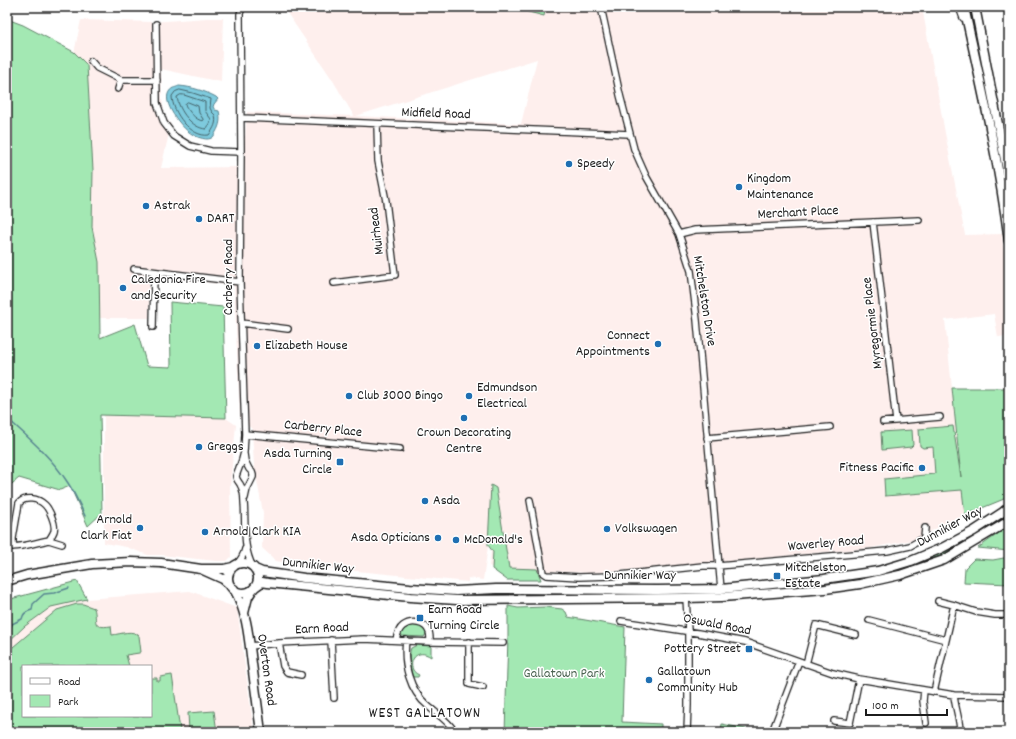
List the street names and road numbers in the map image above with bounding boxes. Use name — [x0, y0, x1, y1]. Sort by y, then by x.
street label: Midfield Road — [401, 103, 471, 125]
street label: Merchant Place — [757, 201, 839, 225]
street label: Muirhead — [364, 206, 390, 256]
street label: Carberry Road — [219, 239, 239, 315]
street label: Mitchelston Drive — [687, 254, 721, 348]
street label: Myregormie Place — [857, 276, 889, 370]
street label: Carberry Place — [283, 415, 363, 443]
street label: Dunnikier Way — [914, 501, 987, 553]
street label: Waverley Road — [787, 531, 865, 557]
street label: Dunnikier Way — [281, 552, 355, 580]
street label: Dunnikier Way — [604, 566, 676, 586]
street label: Oswald Road — [681, 609, 753, 641]
street label: Earn Road — [295, 618, 349, 640]
street label: Overton Road — [251, 633, 281, 707]

